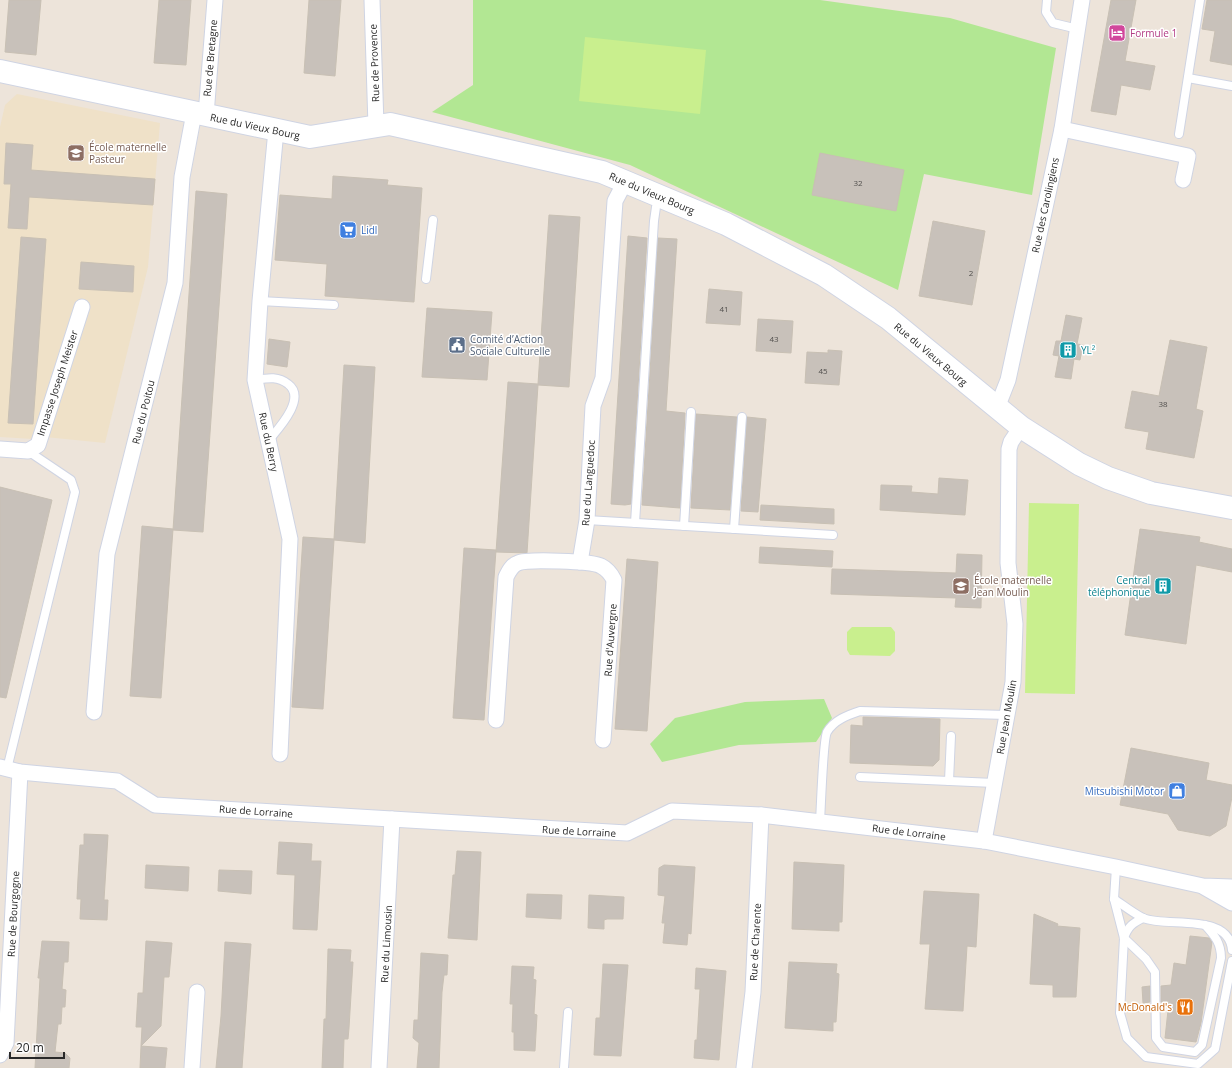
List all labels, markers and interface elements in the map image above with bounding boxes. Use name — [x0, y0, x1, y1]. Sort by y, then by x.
street label: Rue de Bretagne — [200, 19, 220, 97]
street label: Rue de Provence — [366, 23, 382, 102]
hotel icon: Formule 1 — [1107, 23, 1127, 43]
place label: Formule 1 — [1130, 26, 1177, 40]
street label: Rue du Vieux Bourg — [209, 110, 302, 142]
place label: École maternelle Pasteur — [89, 140, 167, 166]
school or university icon: École maternelle Pasteur — [66, 143, 86, 163]
street label: Rue des Carolingiens — [1028, 156, 1062, 254]
street label: Rue du Vieux Bourg — [607, 169, 697, 218]
house number: 32 — [853, 177, 863, 188]
supermarket icon: Lidl — [338, 220, 358, 240]
place label: Lidl — [361, 223, 377, 237]
house number: 2 — [969, 267, 974, 278]
house number: 41 — [719, 303, 729, 314]
street label: Rue du Vieux Bourg — [891, 319, 971, 389]
street label: Impasse Joseph Meister — [33, 328, 81, 438]
place label: Comité d’Action Sociale Culturelle — [470, 332, 551, 358]
house number: 43 — [769, 333, 779, 344]
public building icon: Comité d’Action Sociale Culturelle — [447, 335, 467, 355]
building icon: YL² — [1058, 340, 1078, 360]
place label: YL² — [1081, 343, 1096, 357]
house number: 45 — [818, 365, 828, 376]
street label: Rue du Poitou — [128, 378, 158, 446]
house number: 38 — [1158, 398, 1168, 409]
street label: Rue du Berry — [256, 411, 282, 474]
street label: Rue du Languedoc — [578, 439, 598, 527]
place label: École maternelle Jean Moulin — [973, 573, 1052, 599]
place label: Central téléphonique — [1088, 573, 1150, 599]
school or university icon: École maternelle Jean Moulin — [951, 576, 971, 596]
building icon: Central téléphonique — [1153, 576, 1173, 596]
street label: Rue d'Auvergne — [600, 603, 620, 677]
street label: Rue Jean Moulin — [993, 679, 1019, 755]
shop icon: Mitsubishi Motor — [1167, 781, 1187, 801]
place label: Mitsubishi Motor — [1085, 784, 1164, 798]
street label: Rue de Lorraine — [219, 801, 294, 821]
street label: Rue de Lorraine — [871, 821, 947, 844]
street label: Rue de Lorraine — [542, 822, 617, 840]
street label: Rue de Bourgogne — [4, 870, 22, 957]
street label: Rue de Charente — [746, 902, 764, 981]
street label: Rue du Limousin — [377, 905, 395, 983]
restaurant icon: McDonald's — [1175, 997, 1195, 1017]
place label: McDonald's — [1118, 1000, 1172, 1014]
scale bar — [10, 1034, 64, 1060]
text: 20 m — [16, 1039, 44, 1056]

